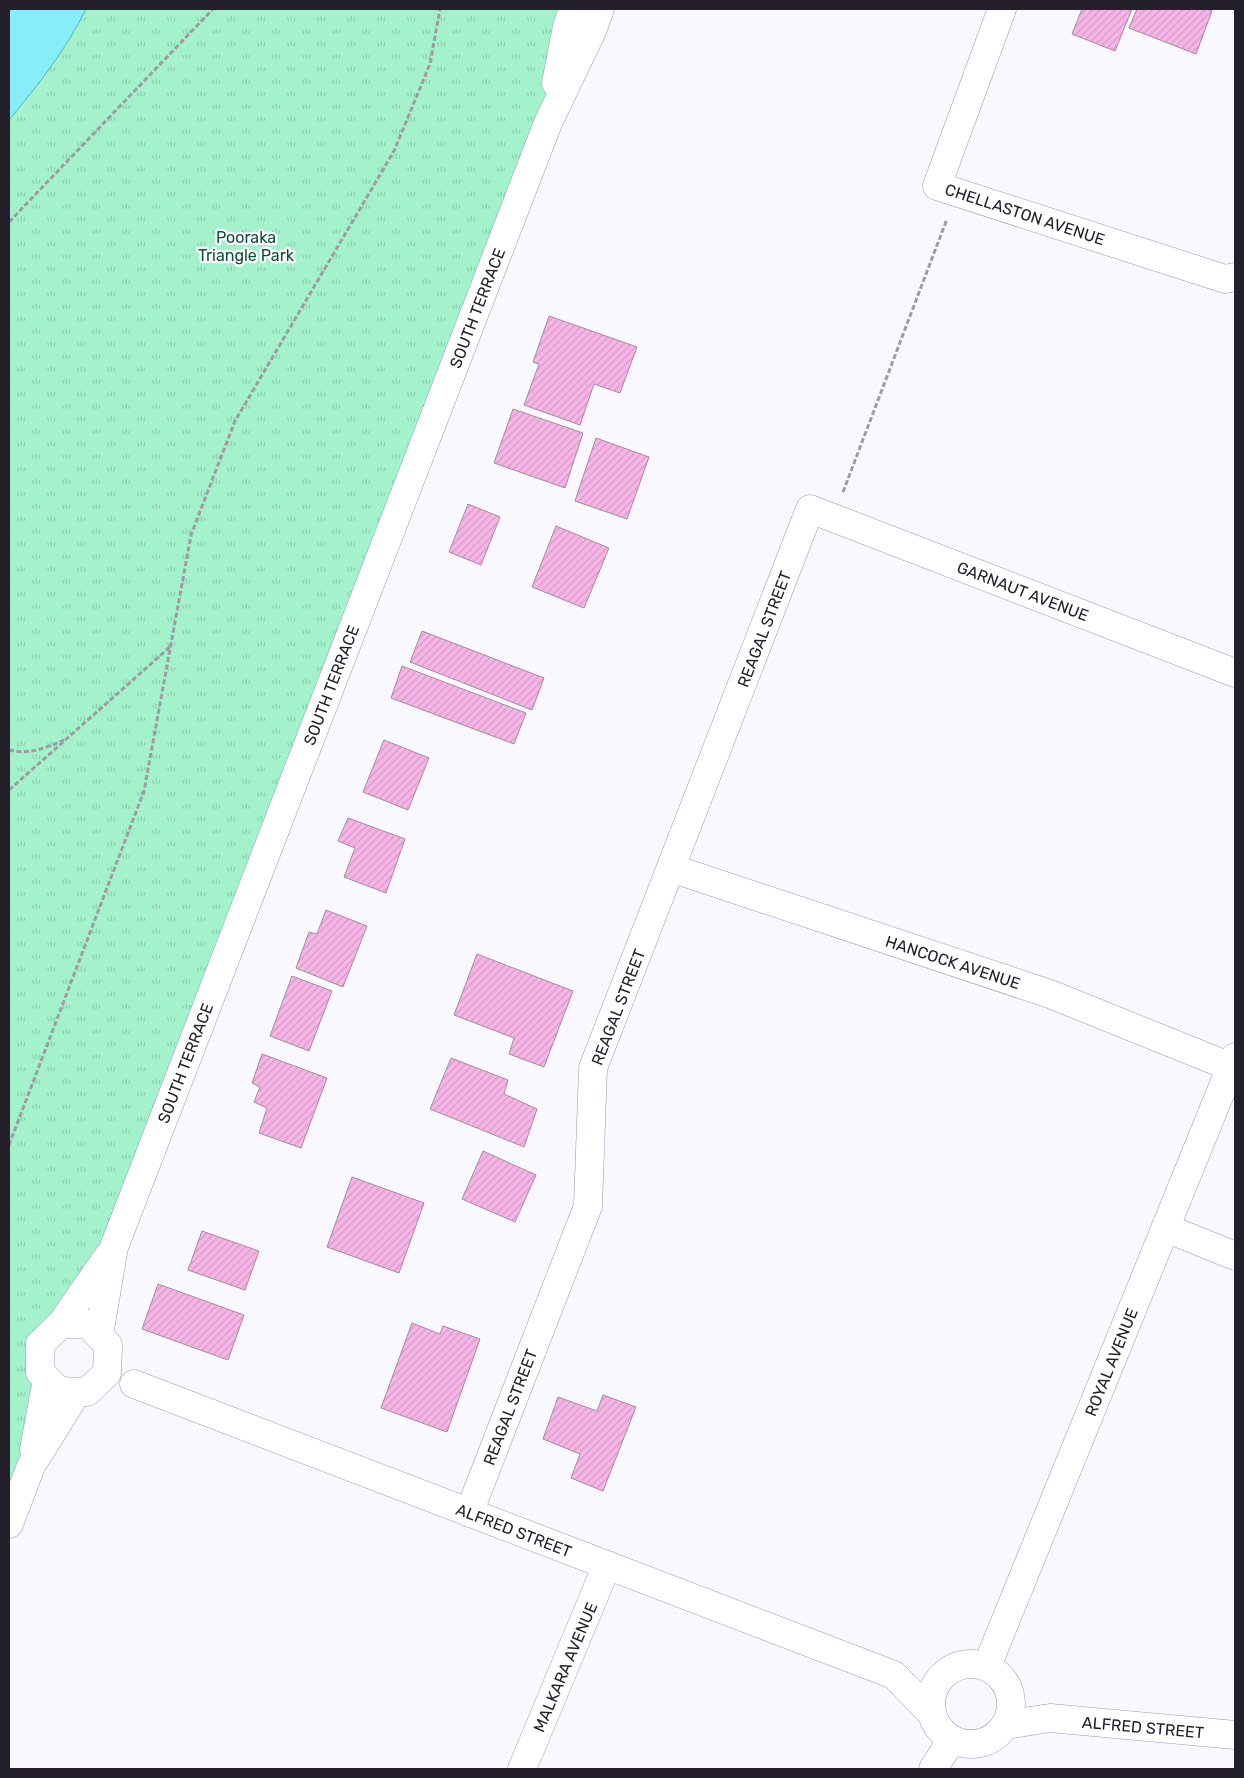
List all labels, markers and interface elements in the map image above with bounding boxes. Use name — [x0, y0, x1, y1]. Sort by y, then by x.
street label: CHELLASTON AVENUE — [943, 180, 1107, 249]
park label: Pooraka Triangle Park — [198, 228, 295, 265]
street label: SOUTH TERRACE — [446, 245, 509, 371]
street label: GARNAUT AVENUE — [954, 558, 1091, 625]
street label: REAGAL STREET — [734, 568, 795, 690]
street label: SOUTH TERRACE — [300, 622, 363, 748]
street label: HANCOCK AVENUE — [883, 932, 1023, 993]
street label: REAGAL STREET — [588, 946, 649, 1068]
street label: SOUTH TERRACE — [154, 1000, 217, 1126]
street label: ROYAL AVENUE — [1081, 1305, 1142, 1419]
street label: REAGAL STREET — [480, 1346, 541, 1468]
street label: ALFRED STREET — [453, 1500, 574, 1561]
street label: MALKARA AVENUE — [530, 1599, 601, 1735]
street label: ALFRED STREET — [1081, 1713, 1205, 1742]

